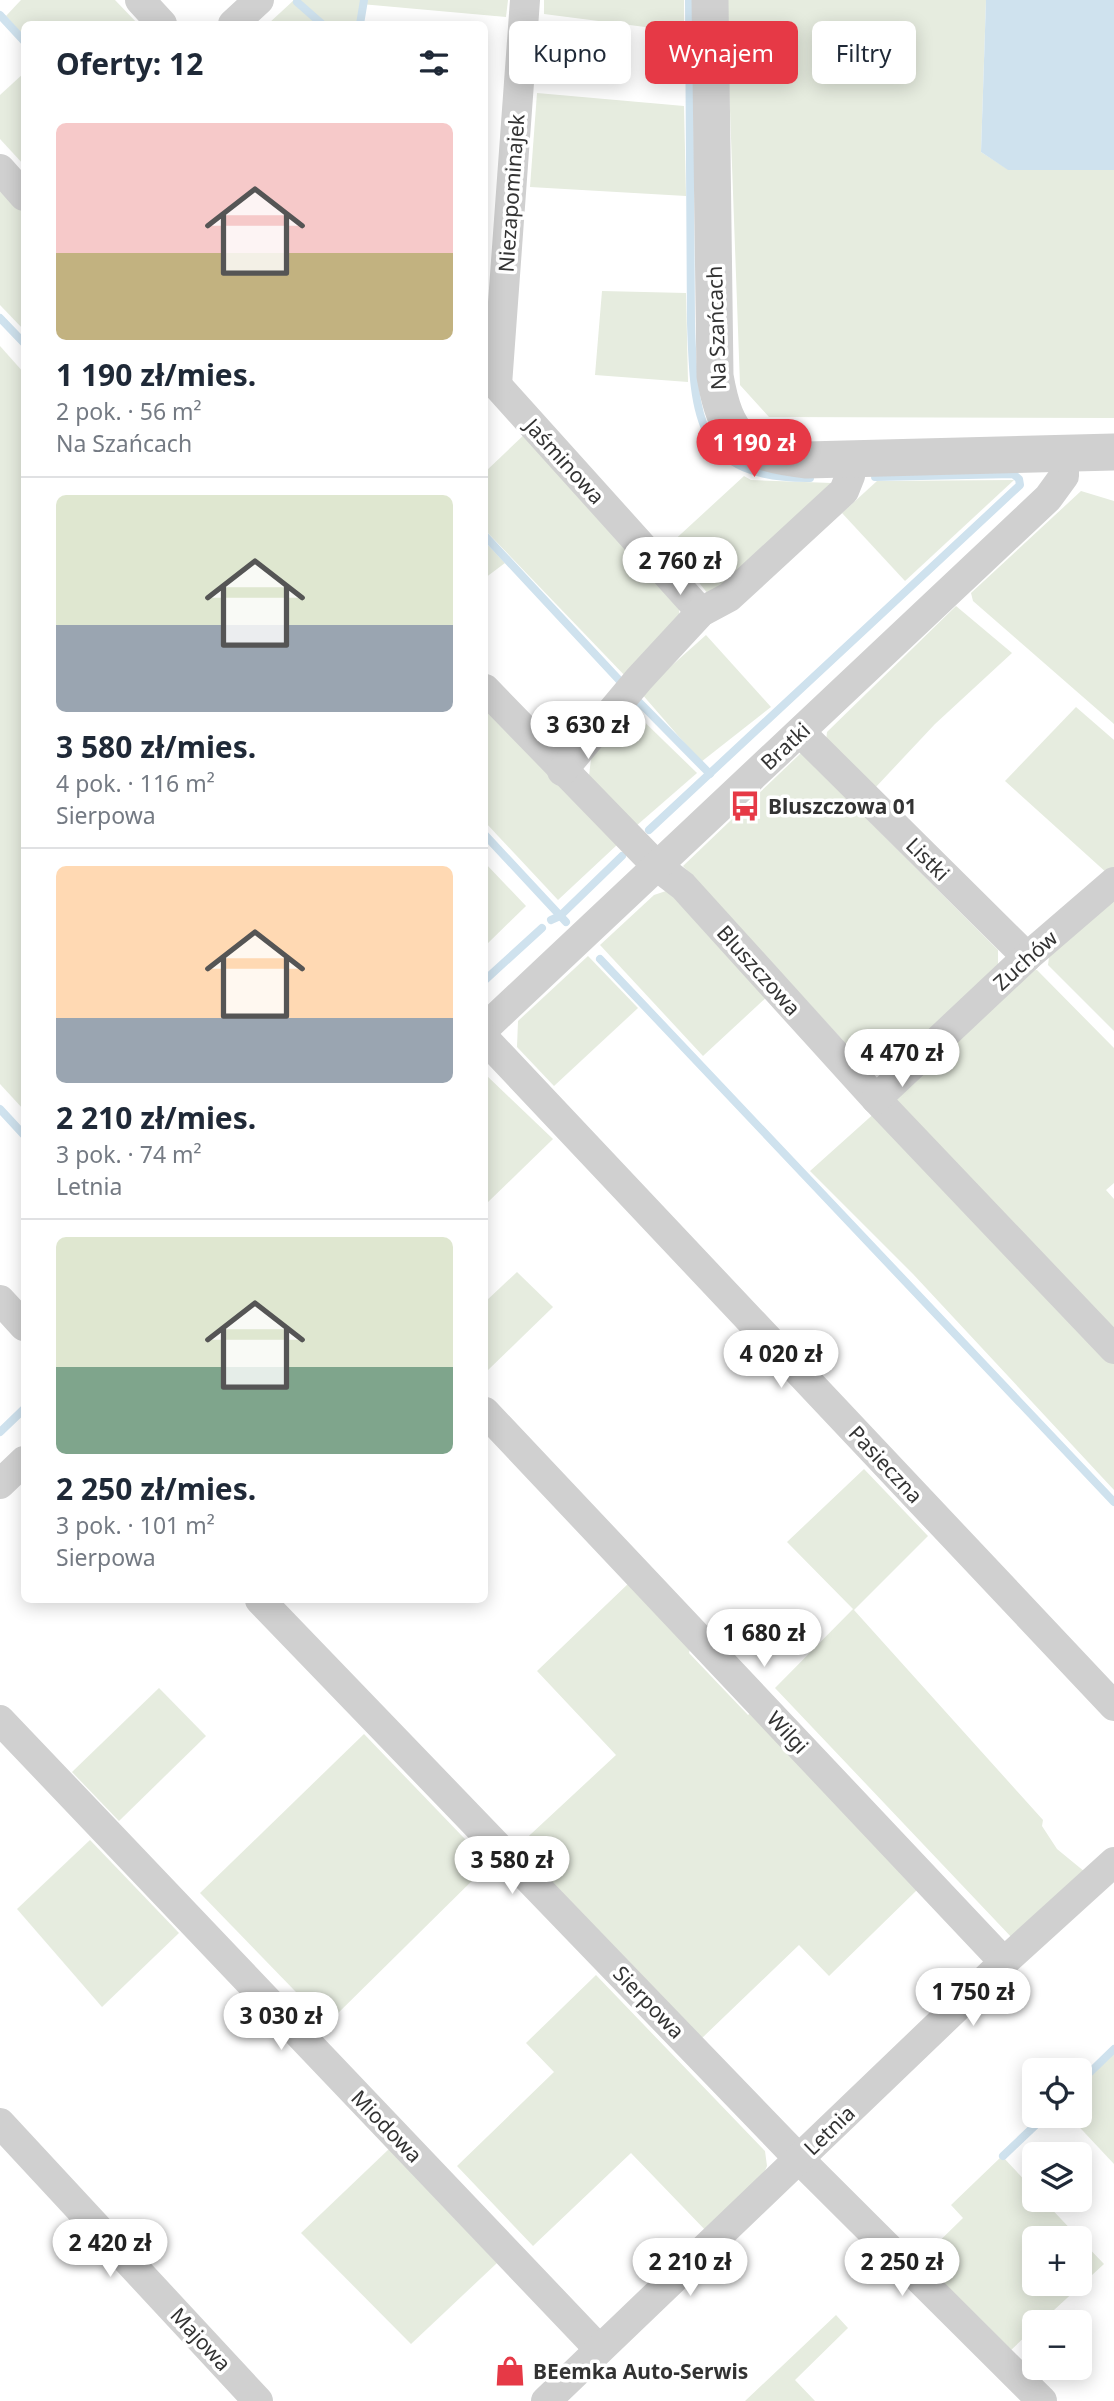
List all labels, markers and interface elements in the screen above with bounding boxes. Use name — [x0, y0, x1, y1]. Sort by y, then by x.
chip: Kupno — [509, 21, 631, 84]
chip: Wynajem — [645, 21, 798, 84]
chip: Filtry — [812, 21, 916, 84]
text: Oferty: 12 — [56, 43, 203, 84]
icon: filters — [415, 44, 453, 82]
street label: Niezapominajek — [492, 112, 531, 273]
icon: home — [192, 168, 318, 294]
street label: Na Szańcach — [700, 265, 732, 391]
text: 1 190 zł/mies. — [56, 354, 256, 395]
text: 2 pok. · 56 m² — [56, 395, 202, 427]
street label: Jaśminowa — [518, 411, 611, 510]
pin: 1 190 zł — [682, 420, 826, 479]
text: 1 190 zł — [713, 426, 795, 458]
text: Na Szańcach — [56, 427, 192, 459]
pin: 2 760 zł — [608, 538, 752, 597]
icon: home — [192, 540, 318, 666]
text: 2 760 zł — [639, 544, 721, 576]
pin: 3 630 zł — [516, 702, 660, 761]
text: 3 630 zł — [547, 708, 629, 740]
street label: Bratki — [754, 716, 816, 776]
text: 3 580 zł/mies. — [56, 726, 256, 767]
text: 4 pok. · 116 m² — [56, 767, 215, 799]
bus stop icon: Bluszczowa 01 — [728, 789, 762, 823]
place label: Bluszczowa 01 — [768, 792, 917, 820]
text: Sierpowa — [56, 799, 156, 831]
street label: Listki — [900, 831, 956, 887]
icon: home — [192, 911, 318, 1037]
street label: Bluszczowa — [711, 919, 807, 1021]
street label: Zuchów — [987, 924, 1063, 996]
pin: 4 470 zł — [830, 1030, 974, 1089]
text: 4 470 zł — [861, 1036, 943, 1068]
text: 2 210 zł/mies. — [56, 1097, 256, 1138]
text: 3 pok. · 74 m² — [56, 1138, 202, 1170]
text: Letnia — [56, 1170, 122, 1202]
icon: home — [192, 1282, 318, 1408]
pin: 4 020 zł — [709, 1330, 853, 1390]
text: 4 020 zł — [740, 1337, 822, 1369]
street label: Pasieczna — [843, 1419, 929, 1509]
text: 2 250 zł/mies. — [56, 1468, 256, 1509]
text: 3 pok. · 101 m² — [56, 1509, 215, 1541]
text: Sierpowa — [56, 1541, 156, 1573]
pin: 1 680 zł — [692, 1610, 836, 1669]
text: 1 680 zł — [723, 1616, 805, 1648]
street label: Wilgi — [761, 1705, 815, 1759]
pin: 3 580 zł — [440, 1836, 584, 1896]
text: 3 580 zł — [471, 1843, 553, 1875]
street label: Sierpowa — [607, 1960, 691, 2044]
pin: 1 750 zł — [901, 1968, 1045, 2028]
text: 1 750 zł — [932, 1975, 1014, 2007]
pin: 3 030 zł — [209, 1993, 353, 2052]
text: 3 030 zł — [240, 1999, 322, 2031]
map controls — [1022, 2058, 1092, 2380]
button: locate — [1022, 2058, 1092, 2128]
street label: Miodowa — [345, 2084, 429, 2168]
street label: Letnia — [797, 2099, 861, 2161]
button: layers — [1022, 2142, 1092, 2212]
pin: 2 420 zł — [38, 2220, 182, 2279]
text: 2 420 zł — [69, 2226, 151, 2258]
button: + — [1022, 2226, 1092, 2296]
pin: 2 210 zł — [618, 2238, 762, 2298]
pin: 2 250 zł — [830, 2238, 974, 2298]
text: 2 210 zł — [649, 2245, 731, 2277]
text: 2 250 zł — [861, 2245, 943, 2277]
street label: Majowa — [165, 2301, 237, 2377]
button: − — [1022, 2310, 1092, 2380]
shop icon: BEemka Auto-Serwis — [493, 2354, 527, 2388]
place label: BEemka Auto-Serwis — [533, 2357, 748, 2385]

